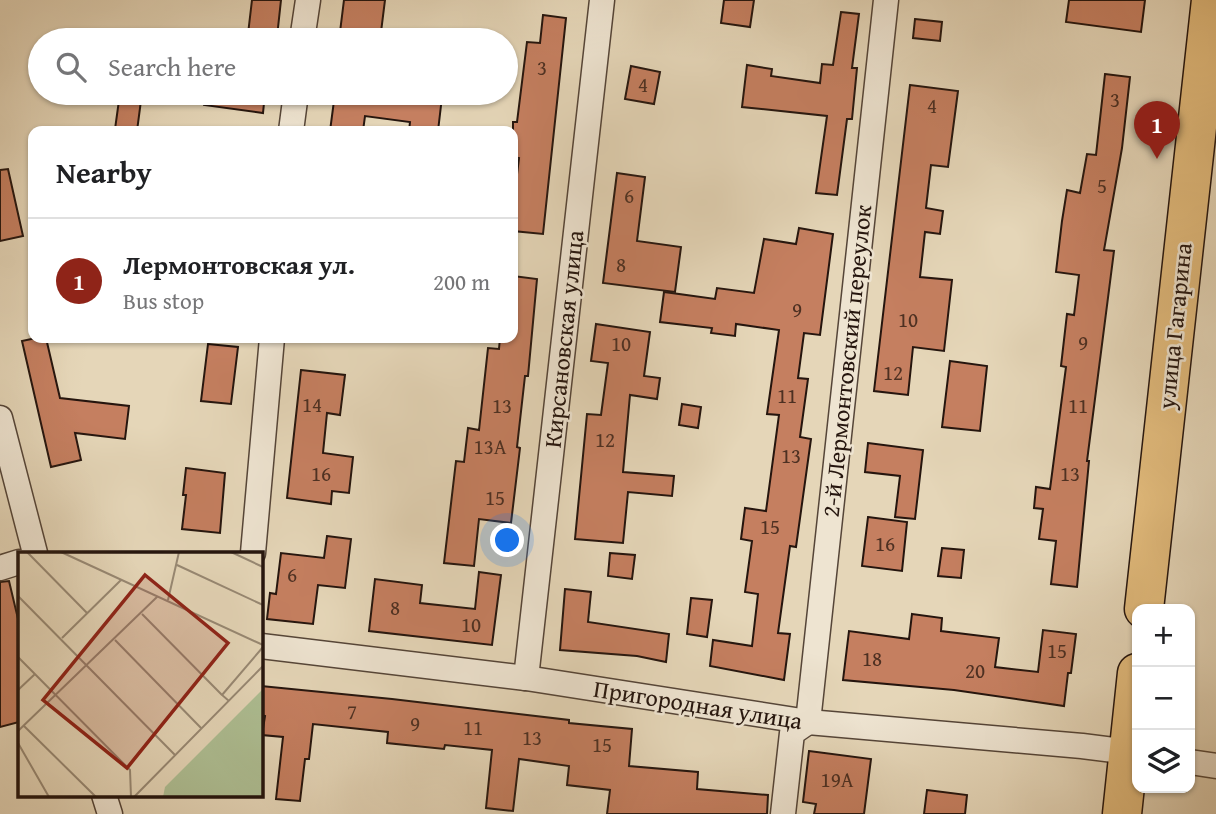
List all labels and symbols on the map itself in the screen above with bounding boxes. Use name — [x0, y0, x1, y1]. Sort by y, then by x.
house number: 3 — [537, 52, 547, 83]
house number: 4 — [638, 69, 648, 100]
house number: 3 — [1110, 84, 1120, 115]
house number: 4 — [927, 90, 937, 121]
pin: 1 — [1134, 101, 1180, 159]
house number: 5 — [1097, 170, 1107, 201]
house number: 6 — [624, 180, 634, 211]
street label: 2-й Лермонтовский переулок — [813, 203, 880, 519]
street label: Кирсановская улица — [535, 228, 592, 450]
street label: улица Гагарина — [1148, 240, 1201, 412]
house number: 8 — [616, 249, 626, 280]
house number: 9 — [792, 294, 802, 325]
house number: 10 — [898, 304, 918, 335]
house number: 9 — [1078, 327, 1088, 358]
house number: 10 — [611, 328, 631, 359]
house number: 12 — [883, 357, 903, 388]
house number: 11 — [777, 380, 797, 411]
house number: 14 — [302, 389, 322, 420]
house number: 13 — [492, 390, 512, 421]
house number: 11 — [1068, 390, 1088, 421]
house number: 12 — [595, 424, 615, 455]
house number: 13А — [474, 431, 507, 462]
house number: 13 — [781, 440, 801, 471]
house number: 16 — [311, 458, 331, 489]
house number: 13 — [1060, 458, 1080, 489]
house number: 15 — [485, 482, 505, 513]
house number: 15 — [760, 511, 780, 542]
your location — [490, 523, 524, 557]
house number: 16 — [875, 528, 895, 559]
inset map — [18, 552, 262, 796]
house number: 6 — [287, 559, 297, 590]
house number: 8 — [390, 592, 400, 623]
house number: 10 — [461, 609, 481, 640]
house number: 15 — [1047, 635, 1067, 666]
house number: 18 — [862, 643, 882, 674]
house number: 20 — [965, 655, 985, 686]
street label: Пригородная улица — [591, 671, 806, 738]
house number: 7 — [347, 696, 357, 727]
house number: 9 — [410, 708, 420, 739]
house number: 11 — [463, 712, 483, 743]
house number: 13 — [522, 722, 542, 753]
house number: 15 — [592, 729, 612, 760]
house number: 19А — [821, 764, 854, 795]

